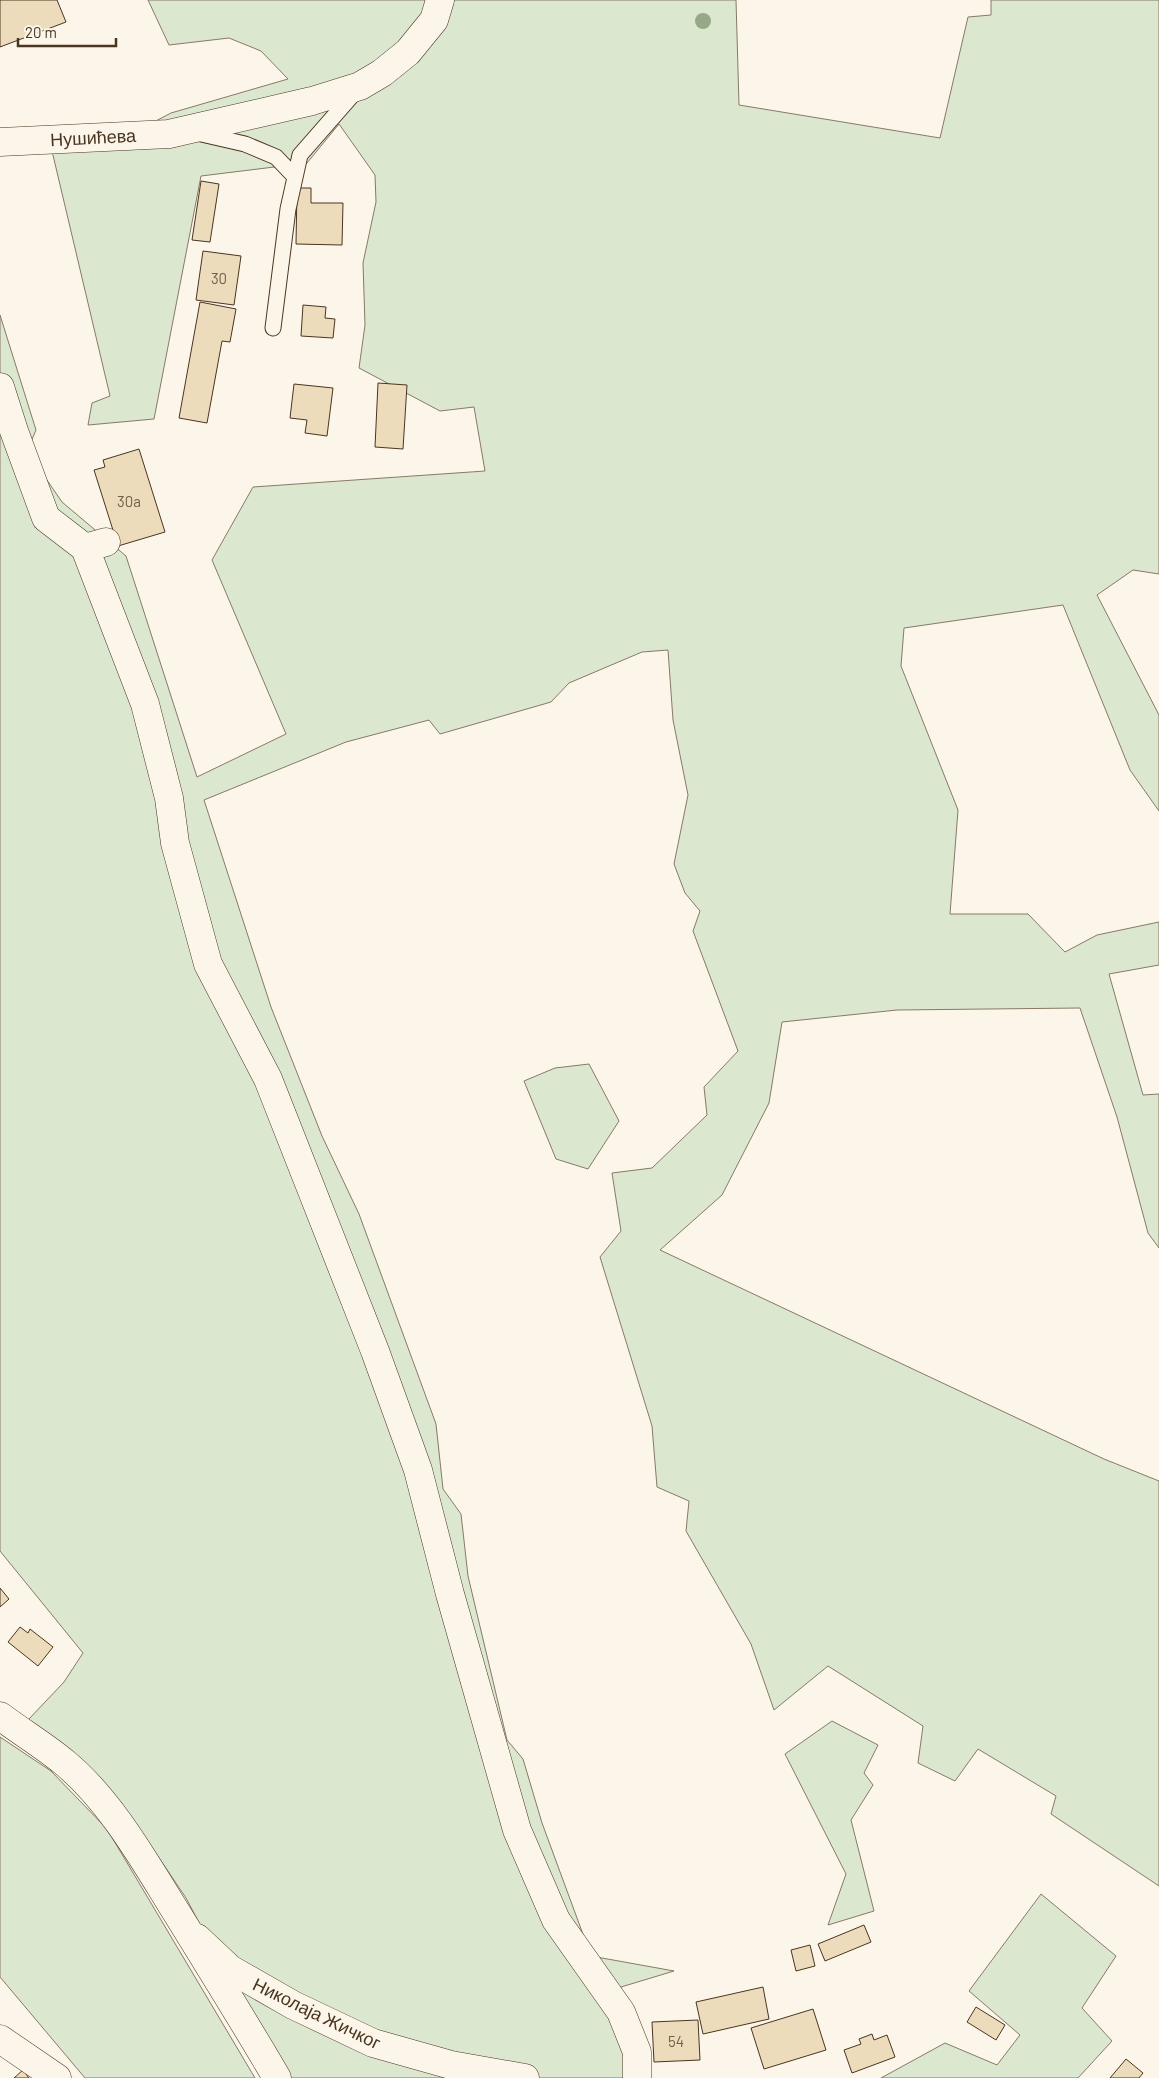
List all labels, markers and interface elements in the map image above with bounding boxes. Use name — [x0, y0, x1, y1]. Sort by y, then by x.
scale bar — [18, 15, 115, 47]
text: 20 m — [25, 23, 57, 41]
street label: Нушићева — [50, 124, 137, 150]
house number: 30 — [211, 269, 227, 287]
house number: 30a — [117, 492, 141, 510]
street label: Николаја Жичког — [249, 1973, 385, 2054]
house number: 54 — [668, 2032, 684, 2050]

